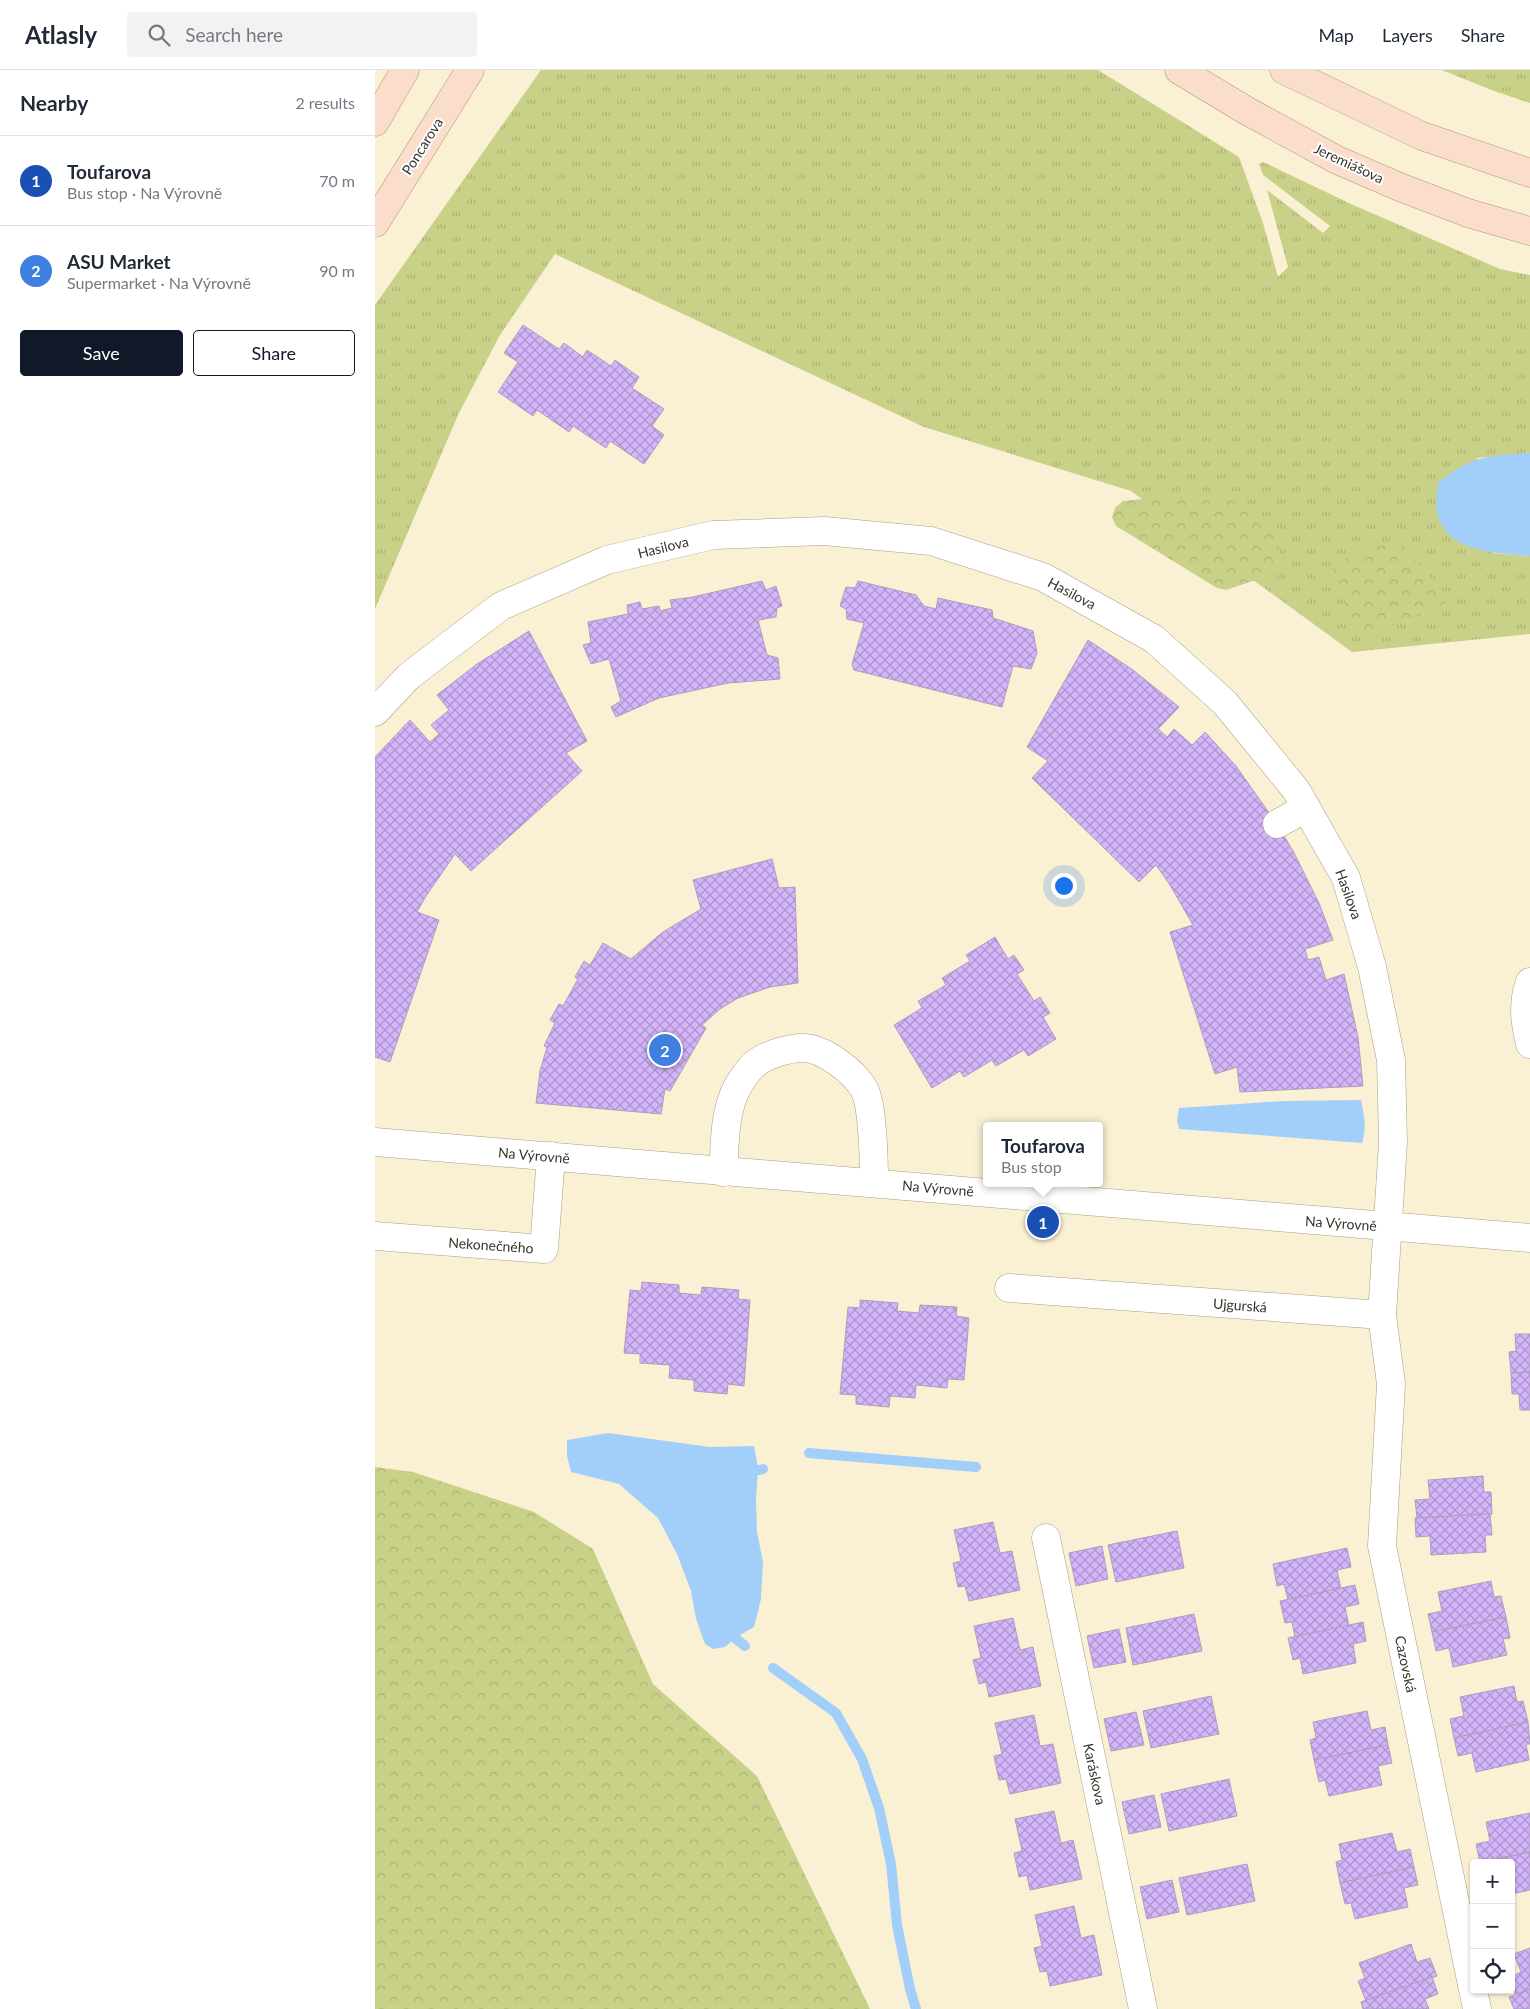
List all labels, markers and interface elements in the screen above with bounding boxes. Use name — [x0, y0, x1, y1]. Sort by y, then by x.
search box — [127, 12, 477, 57]
text: Atlasly — [25, 20, 97, 49]
icon: search — [145, 21, 173, 49]
text: Search here — [185, 23, 283, 46]
text: Map — [1318, 24, 1354, 46]
text: Layers — [1382, 24, 1433, 46]
text: Share — [1461, 24, 1505, 46]
text: Nearby — [20, 90, 88, 115]
text: 2 results — [295, 93, 355, 112]
street label: Poncarova — [398, 114, 446, 178]
street label: Jeremiášova — [1311, 139, 1387, 187]
text: Toufarova — [67, 160, 151, 183]
text: 1 — [31, 171, 41, 190]
text: 70 m — [319, 171, 355, 190]
text: Bus stop · Na Výrovně — [67, 183, 222, 202]
text: ASU Market — [67, 250, 171, 273]
text: 2 — [31, 261, 41, 280]
text: 90 m — [319, 261, 355, 280]
text: Supermarket · Na Výrovně — [67, 273, 251, 292]
button: Save — [20, 330, 183, 376]
button: Share — [193, 330, 355, 376]
street label: Hasilova — [636, 532, 690, 562]
street label: Hasilova — [1045, 573, 1099, 613]
street label: Hasilova — [1332, 867, 1366, 921]
your location — [1051, 873, 1077, 899]
pin: 2 — [649, 1031, 681, 1069]
popup — [983, 1122, 1103, 1187]
text: Toufarova — [1001, 1134, 1085, 1157]
street label: Na Výrovně — [497, 1143, 571, 1167]
text: Bus stop — [1001, 1157, 1062, 1176]
street label: Na Výrovně — [901, 1176, 975, 1200]
pin: 1 — [1027, 1203, 1059, 1241]
street label: Na Výrovně — [1305, 1212, 1377, 1234]
street label: Nekonečného — [448, 1234, 534, 1256]
street label: Ujgurská — [1213, 1295, 1267, 1315]
street label: Cazovská — [1392, 1634, 1420, 1694]
street label: Karáskova — [1080, 1742, 1110, 1806]
map controls — [1470, 1859, 1515, 1994]
button: + — [1470, 1859, 1515, 1904]
button: − — [1470, 1904, 1515, 1949]
button: locate — [1470, 1949, 1515, 1994]

